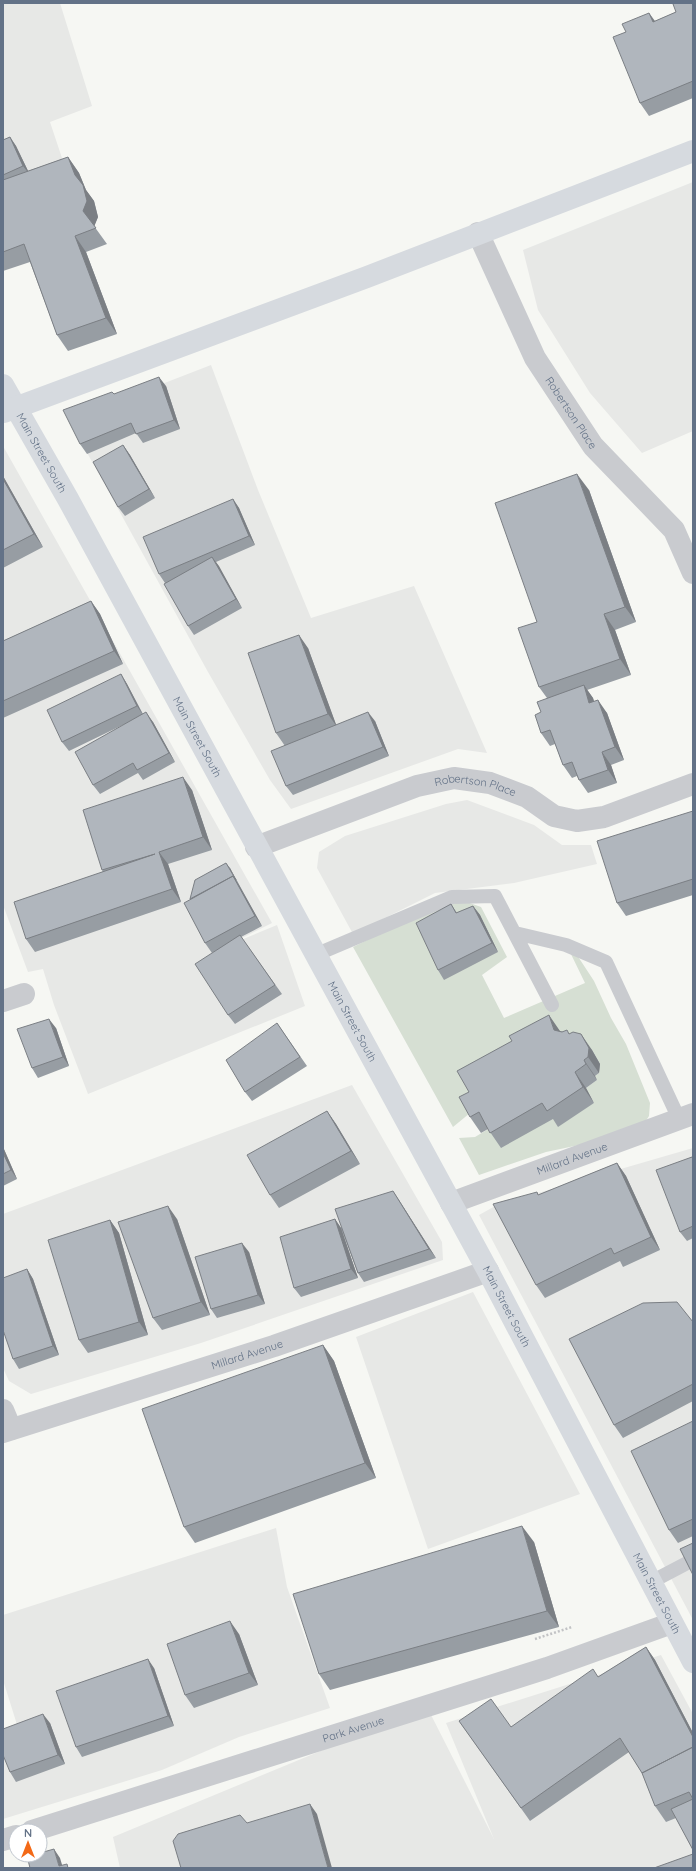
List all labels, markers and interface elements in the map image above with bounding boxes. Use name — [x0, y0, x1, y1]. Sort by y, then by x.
street label: Robertson Place — [542, 374, 600, 452]
street label: Main Street South — [13, 410, 70, 495]
street label: Main Street South — [170, 694, 225, 780]
street label: Robertson Place — [433, 771, 518, 799]
street label: Main Street South — [325, 979, 380, 1064]
street label: Millard Avenue — [535, 1139, 609, 1178]
street label: Main Street South — [479, 1263, 534, 1349]
street label: Millard Avenue — [209, 1336, 285, 1373]
street label: Main Street South — [630, 1550, 684, 1636]
street label: Park Avenue — [321, 1713, 386, 1746]
north arrow — [8, 1823, 48, 1863]
text: N — [24, 1826, 32, 1840]

